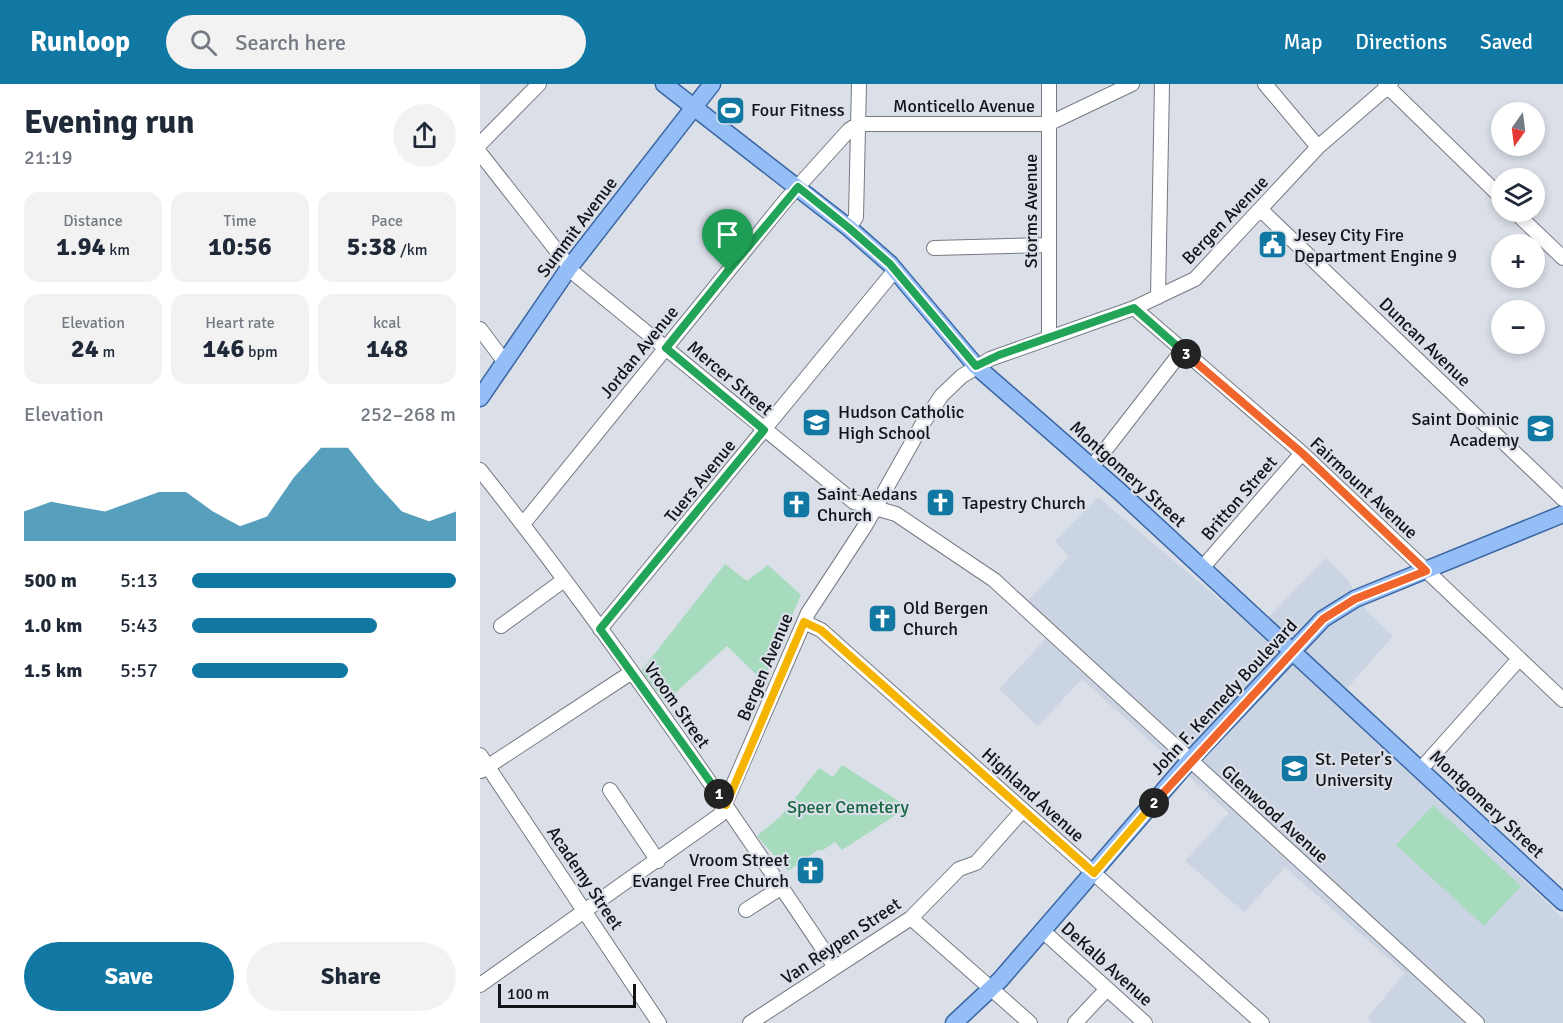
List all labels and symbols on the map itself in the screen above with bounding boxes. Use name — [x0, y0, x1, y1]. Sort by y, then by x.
sports icon: Four Fitness — [714, 94, 746, 126]
street label: Monticello Avenue — [893, 95, 1035, 117]
place label: Four Fitness — [751, 99, 845, 121]
north arrow — [1491, 102, 1545, 156]
street label: Storms Avenue — [1020, 154, 1042, 268]
street label: Bergen Avenue — [1177, 171, 1273, 269]
street label: Summit Avenue — [532, 172, 622, 282]
pin — [702, 209, 753, 271]
place label: Jesey City Fire Department Engine 9 — [1294, 224, 1457, 267]
public building icon: Jesey City Fire Department Engine 9 — [1257, 229, 1289, 261]
street label: Duncan Avenue — [1375, 293, 1475, 391]
street label: Jordan Avenue — [595, 301, 683, 403]
street label: Mercer Street — [683, 336, 777, 420]
pin: 3 — [1171, 339, 1201, 369]
place label: Hudson Catholic High School — [838, 401, 964, 444]
school or university icon: Hudson Catholic High School — [801, 406, 833, 438]
place label: Saint Dominic Academy — [1411, 408, 1520, 451]
school or university icon: Saint Dominic Academy — [1524, 413, 1556, 445]
street label: Montgomery Street — [1065, 416, 1191, 532]
street label: Fairmount Avenue — [1306, 432, 1422, 544]
street label: Tuers Avenue — [660, 435, 740, 527]
street label: Britton Street — [1196, 451, 1282, 545]
place label: Saint Aedans Church — [817, 483, 917, 526]
church icon: Tapestry Church — [925, 487, 957, 519]
church icon: Saint Aedans Church — [780, 488, 812, 520]
place label: Tapestry Church — [962, 492, 1086, 514]
place label: Old Bergen Church — [903, 597, 988, 640]
church icon: Old Bergen Church — [866, 602, 898, 634]
street label: Bergen Avenue — [732, 610, 798, 724]
street label: John F. Kennedy Boulevard — [1146, 615, 1302, 779]
street label: Vroom Street — [639, 658, 715, 752]
street label: Highland Avenue — [977, 743, 1089, 847]
street label: Montgomery Street — [1425, 745, 1549, 863]
place label: St. Peter's University — [1315, 748, 1393, 791]
school or university icon: St. Peter's University — [1278, 753, 1310, 785]
street label: Glenwood Avenue — [1217, 760, 1333, 868]
pin: 1 — [704, 779, 734, 809]
pin: 2 — [1139, 788, 1169, 818]
park label: Speer Cemetery — [787, 796, 910, 818]
street label: Academy Street — [542, 822, 628, 934]
place label: Vroom Street Evangel Free Church — [632, 849, 789, 892]
church icon: Vroom Street Evangel Free Church — [794, 854, 826, 886]
street label: Van Reypen Street — [777, 893, 905, 989]
street label: DeKalb Avenue — [1057, 917, 1157, 1011]
scale bar — [498, 981, 636, 1008]

